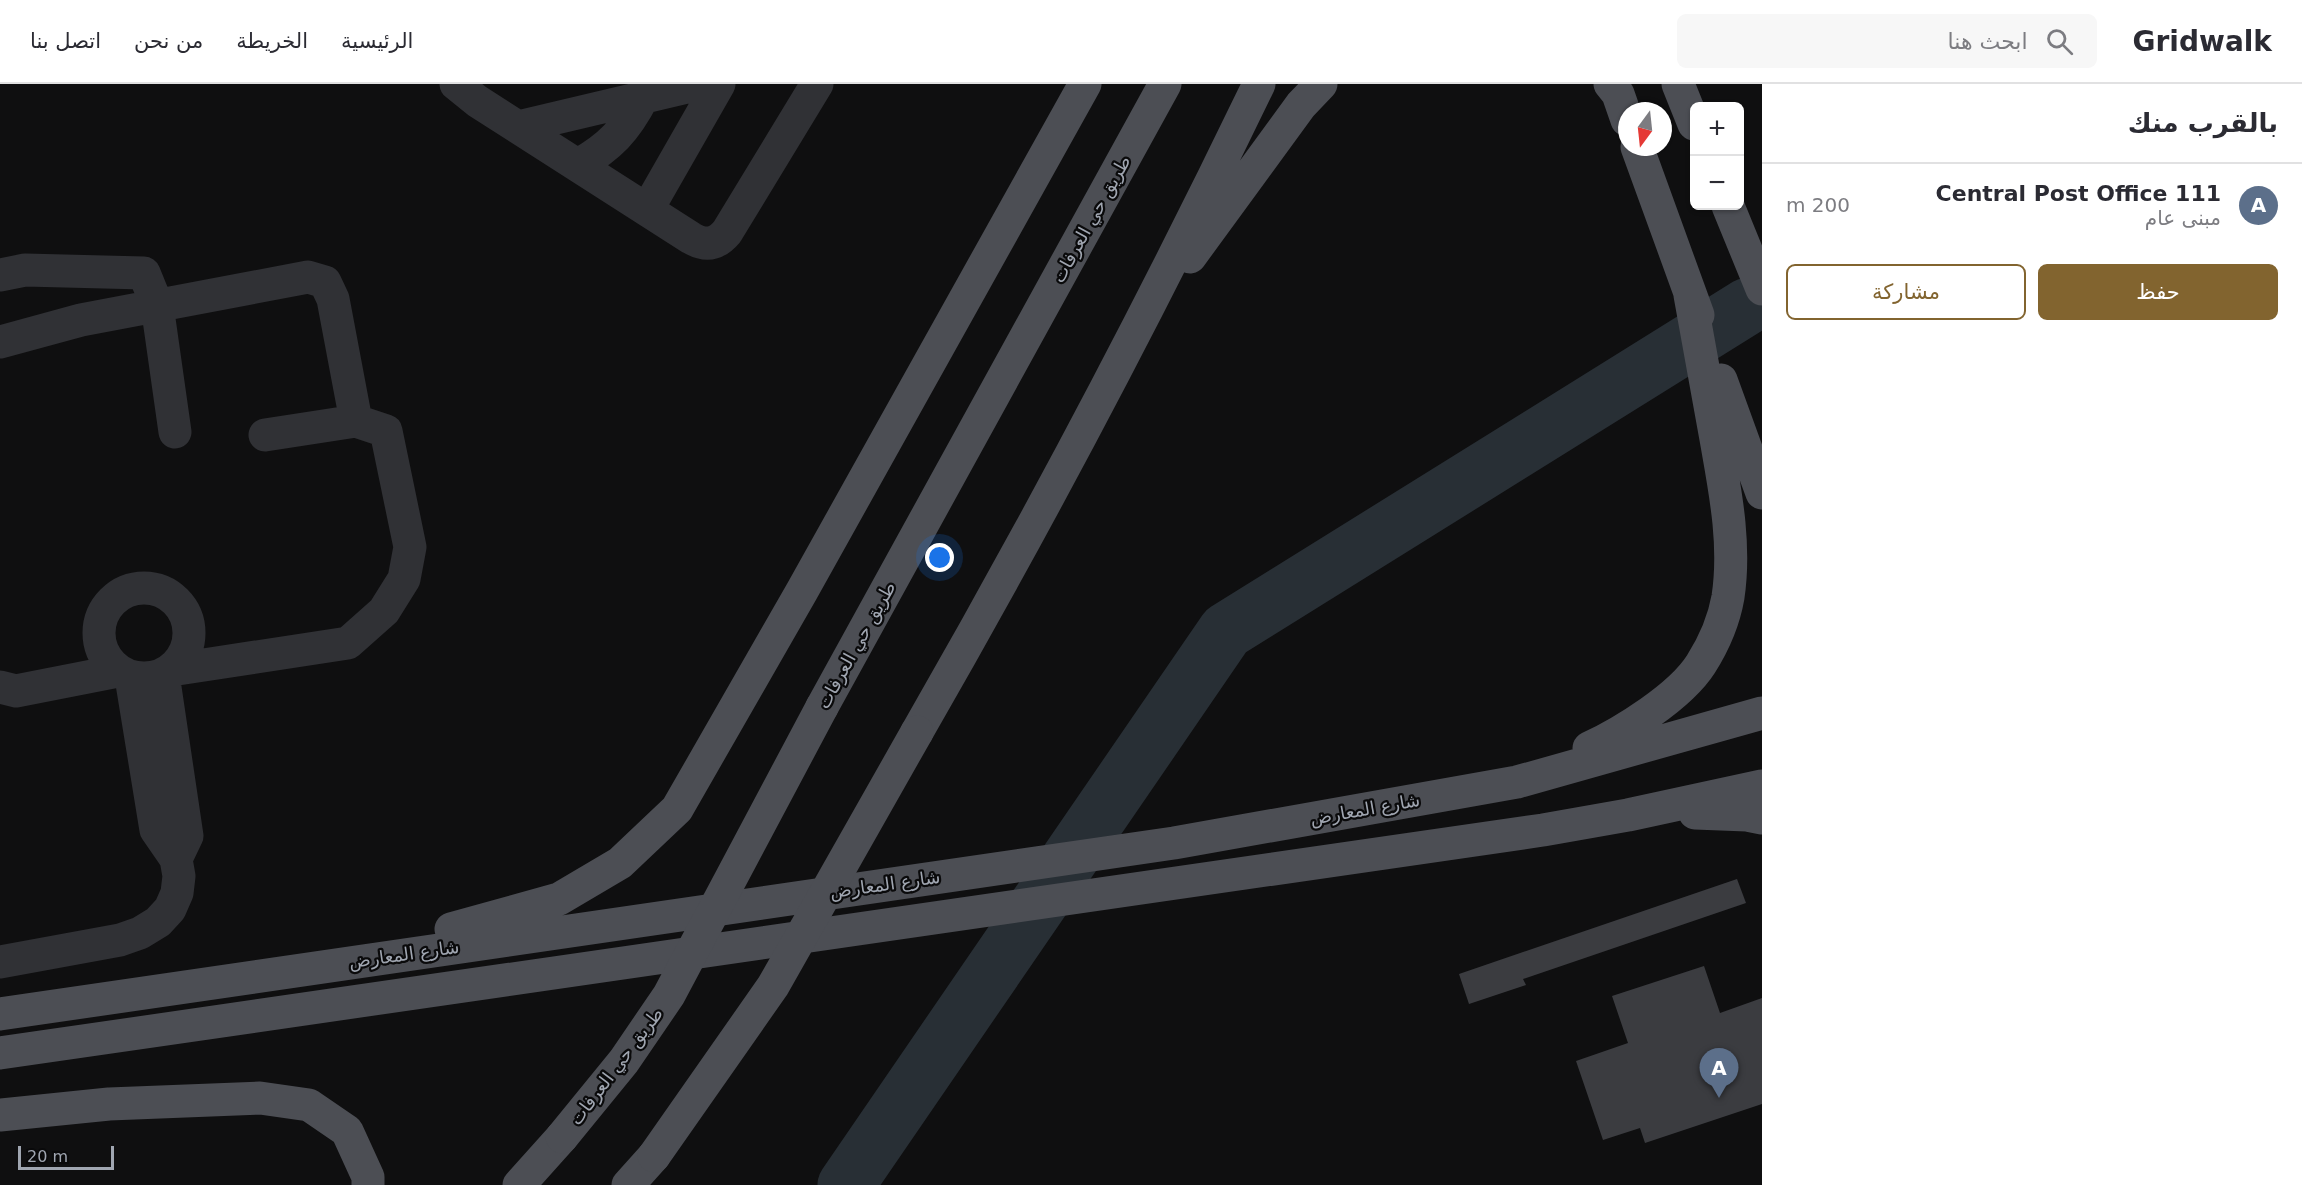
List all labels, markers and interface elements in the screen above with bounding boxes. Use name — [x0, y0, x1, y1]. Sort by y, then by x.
search box — [1677, 14, 2097, 68]
icon: search — [2043, 25, 2076, 58]
text: Gridwalk — [2133, 25, 2272, 58]
text: اتصل بنا — [30, 29, 101, 53]
text: من نحن — [134, 29, 203, 53]
text: الخريطة — [236, 29, 308, 53]
text: الرئيسية — [341, 29, 413, 53]
text: ابحث هنا — [1948, 29, 2028, 54]
north arrow — [1618, 102, 1672, 156]
map controls — [1690, 102, 1744, 210]
button: + — [1690, 102, 1744, 156]
text: بالقرب منك — [2128, 108, 2278, 138]
street label: طريق حي العرفات — [1047, 152, 1135, 287]
button: − — [1690, 156, 1744, 210]
text: Central Post Office 111 — [1936, 181, 2221, 206]
text: 200 m — [1786, 193, 1850, 217]
text: A — [2251, 193, 2266, 217]
text: مبنى عام — [2145, 206, 2221, 230]
button: مشاركة — [1786, 264, 2026, 320]
button: حفظ — [2038, 264, 2278, 320]
your location — [925, 543, 954, 572]
street label: طريق حي العرفات — [812, 578, 900, 713]
street label: شارع المعارض — [1308, 789, 1422, 830]
street label: شارع المعارض — [828, 866, 942, 903]
street label: شارع المعارض — [347, 936, 461, 973]
street label: طريق حي العرفات — [565, 1003, 668, 1130]
pin: A — [1700, 1048, 1738, 1098]
scale bar — [18, 1143, 114, 1170]
text: 20 m — [27, 1147, 68, 1166]

